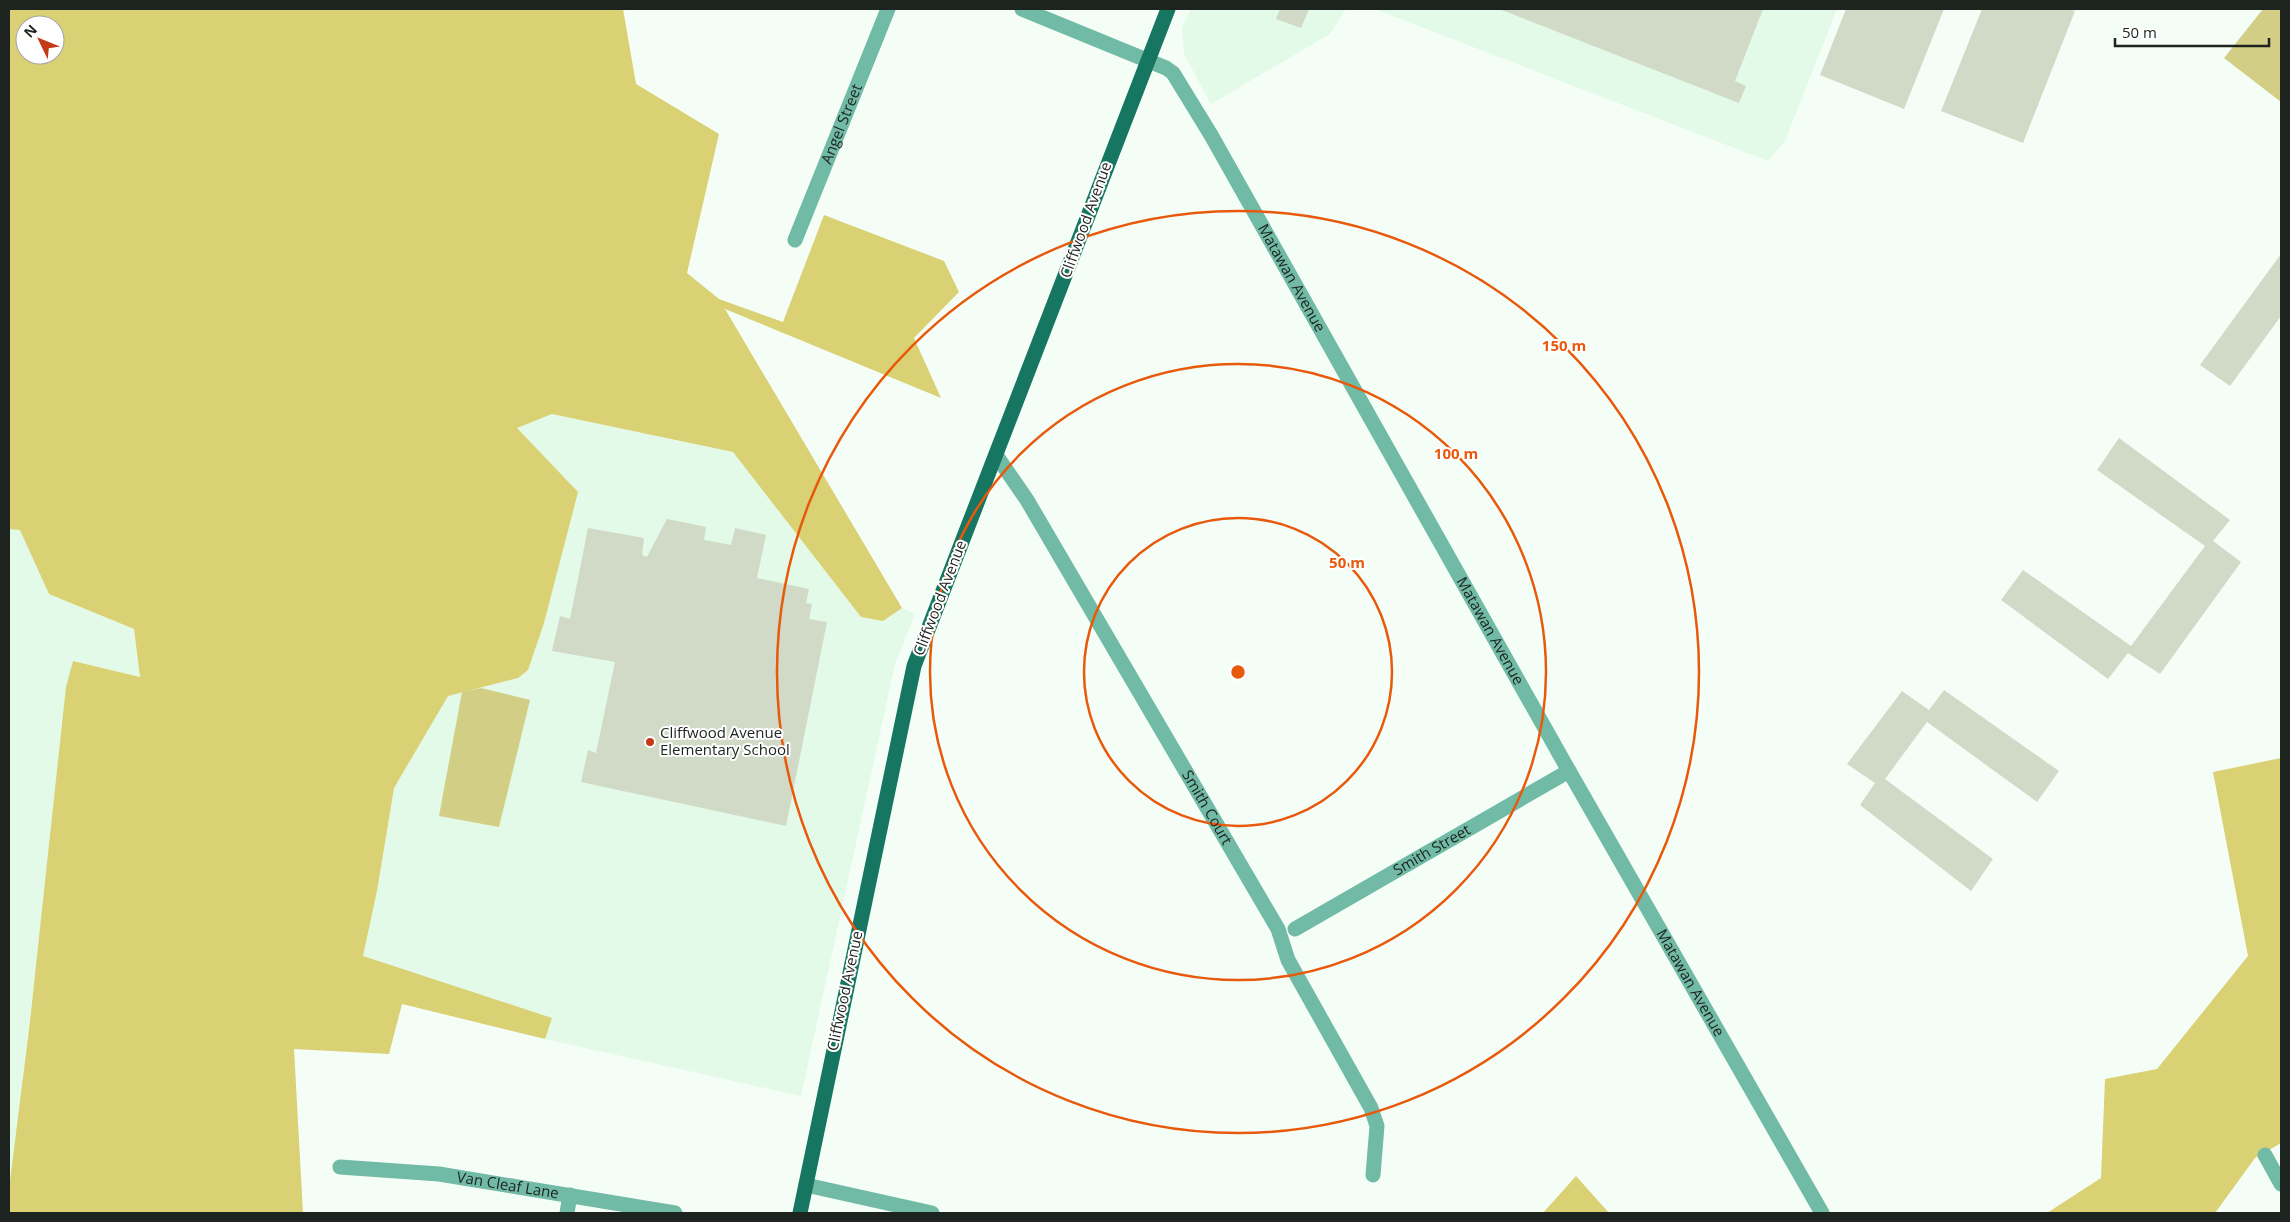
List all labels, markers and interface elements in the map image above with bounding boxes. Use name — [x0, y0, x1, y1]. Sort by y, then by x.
north arrow — [15, 15, 65, 65]
scale bar — [2115, 15, 2269, 47]
text: N — [19, 20, 41, 41]
text: 50 m — [2122, 22, 2157, 42]
street label: Angel Street — [816, 81, 866, 167]
street label: Cliffwood Avenue — [1055, 159, 1115, 280]
street label: Matawan Avenue — [1254, 220, 1331, 335]
text: 150 m — [1542, 335, 1586, 355]
text: 100 m — [1434, 443, 1478, 463]
street label: Cliffwood Avenue — [908, 537, 970, 658]
text: 50 m — [1329, 552, 1365, 572]
street label: Matawan Avenue — [1453, 573, 1529, 688]
centre of rings — [1229, 663, 1247, 681]
place label: Cliffwood Avenue Elementary School — [660, 722, 790, 759]
marker: Cliffwood Avenue Elementary School — [644, 736, 656, 748]
street label: Smith Court — [1178, 766, 1238, 848]
street label: Smith Street — [1389, 819, 1474, 879]
street label: Matawan Avenue — [1652, 925, 1730, 1040]
street label: Cliffwood Avenue — [822, 929, 866, 1053]
street label: Van Cleaf Lane — [455, 1166, 561, 1203]

